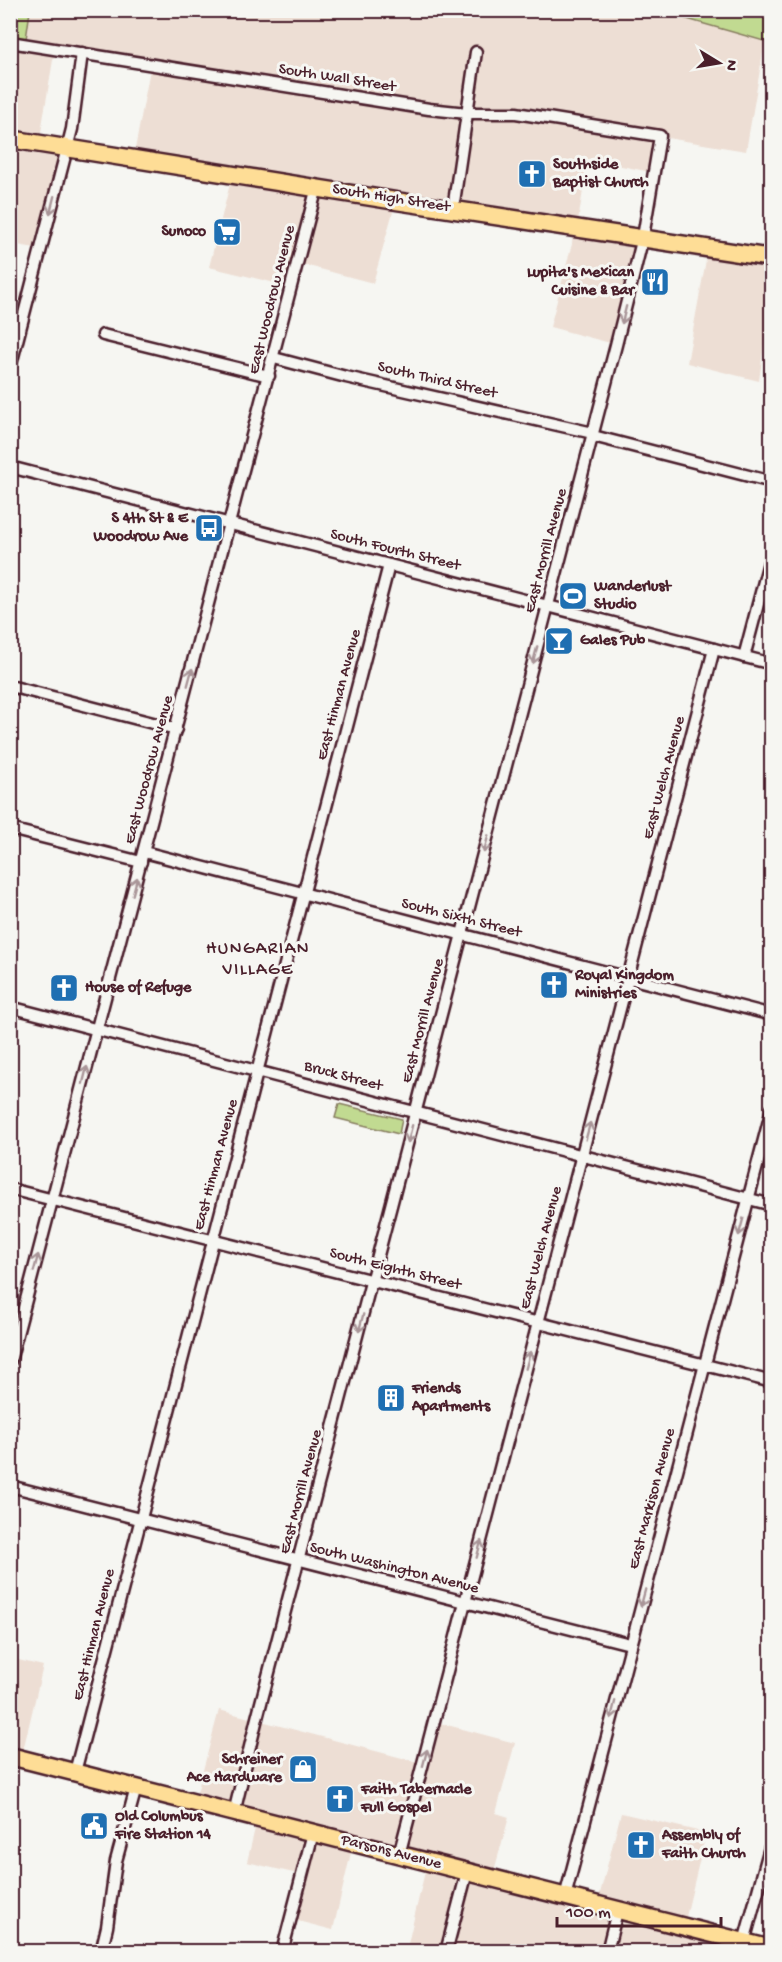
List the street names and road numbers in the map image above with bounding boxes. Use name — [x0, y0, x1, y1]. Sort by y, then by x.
street label: South Wall Street — [277, 60, 398, 98]
street label: South High Street — [331, 180, 453, 218]
street label: East Woodrow Avenue — [245, 223, 301, 376]
street label: South Third Street — [375, 358, 500, 404]
street label: East Morrill Avenue — [521, 486, 573, 615]
street label: South Fourth Street — [328, 526, 463, 577]
street label: East Hinman Avenue — [313, 627, 367, 763]
street label: East Woodrow Avenue — [121, 693, 179, 846]
street label: East Welch Avenue — [639, 714, 691, 842]
street label: South Sixth Street — [399, 895, 524, 943]
street label: East Morrill Avenue — [398, 956, 450, 1085]
street label: Bruck Street — [301, 1057, 386, 1097]
street label: East Hinman Avenue — [190, 1097, 244, 1233]
street label: East Welch Avenue — [516, 1184, 568, 1312]
street label: South Eighth Street — [327, 1244, 464, 1296]
street label: East Markison Avenue — [625, 1426, 681, 1571]
street label: East Morrill Avenue — [276, 1427, 328, 1556]
street label: South Washington Avenue — [307, 1539, 481, 1599]
street label: East Hinman Avenue — [69, 1566, 121, 1703]
street label: Parsons Avenue — [338, 1831, 444, 1875]

